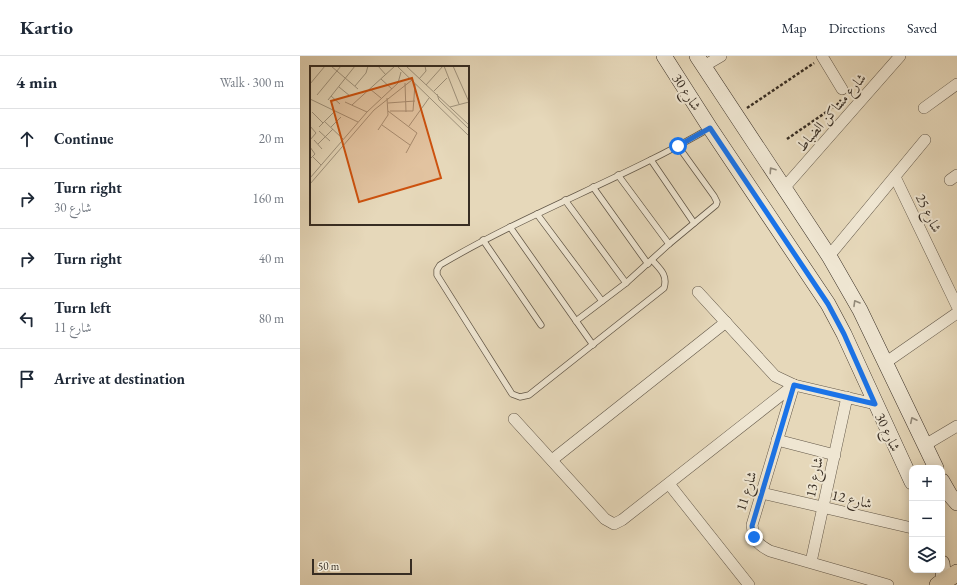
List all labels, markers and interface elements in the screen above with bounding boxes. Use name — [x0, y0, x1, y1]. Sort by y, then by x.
text: Kartio — [20, 15, 73, 40]
text: Map — [781, 19, 807, 37]
text: Directions — [829, 19, 885, 37]
text: Saved — [907, 19, 937, 37]
inset map — [310, 66, 469, 225]
street label: شارع مساكن الضباط — [792, 69, 872, 157]
street label: شارع 30 — [666, 70, 706, 116]
text: 4 min — [16, 71, 57, 93]
text: Walk · 300 m — [220, 74, 284, 91]
icon: ahead — [16, 128, 38, 150]
text: Continue — [54, 129, 114, 148]
text: 20 m — [259, 130, 284, 147]
route start — [669, 137, 687, 155]
one-way arrow — [770, 167, 777, 174]
text: Turn right — [54, 178, 122, 197]
icon: right — [16, 188, 38, 210]
text: 160 m — [253, 190, 284, 207]
street label: شارع 25 — [909, 191, 946, 237]
text: شارع 30 — [54, 199, 92, 216]
icon: right — [16, 248, 38, 270]
text: Turn right — [54, 249, 122, 268]
text: 40 m — [259, 250, 284, 267]
text: Turn left — [54, 298, 111, 317]
one-way arrow — [854, 300, 861, 307]
icon: left — [16, 308, 38, 330]
text: 80 m — [259, 310, 284, 327]
text: شارع 11 — [54, 319, 92, 336]
icon: arrive — [16, 368, 38, 390]
text: Arrive at destination — [54, 369, 185, 388]
street label: شارع 30 — [869, 410, 905, 455]
one-way arrow — [910, 417, 918, 424]
street label: شارع 13 — [801, 455, 830, 499]
map controls — [909, 465, 945, 573]
button: + — [909, 465, 945, 501]
street label: شارع 11 — [731, 469, 763, 514]
street label: شارع 12 — [830, 486, 874, 515]
button: − — [909, 501, 945, 537]
route end — [745, 528, 763, 546]
button: layers — [909, 537, 945, 573]
scale bar — [312, 557, 412, 576]
text: 50 m — [318, 559, 339, 573]

